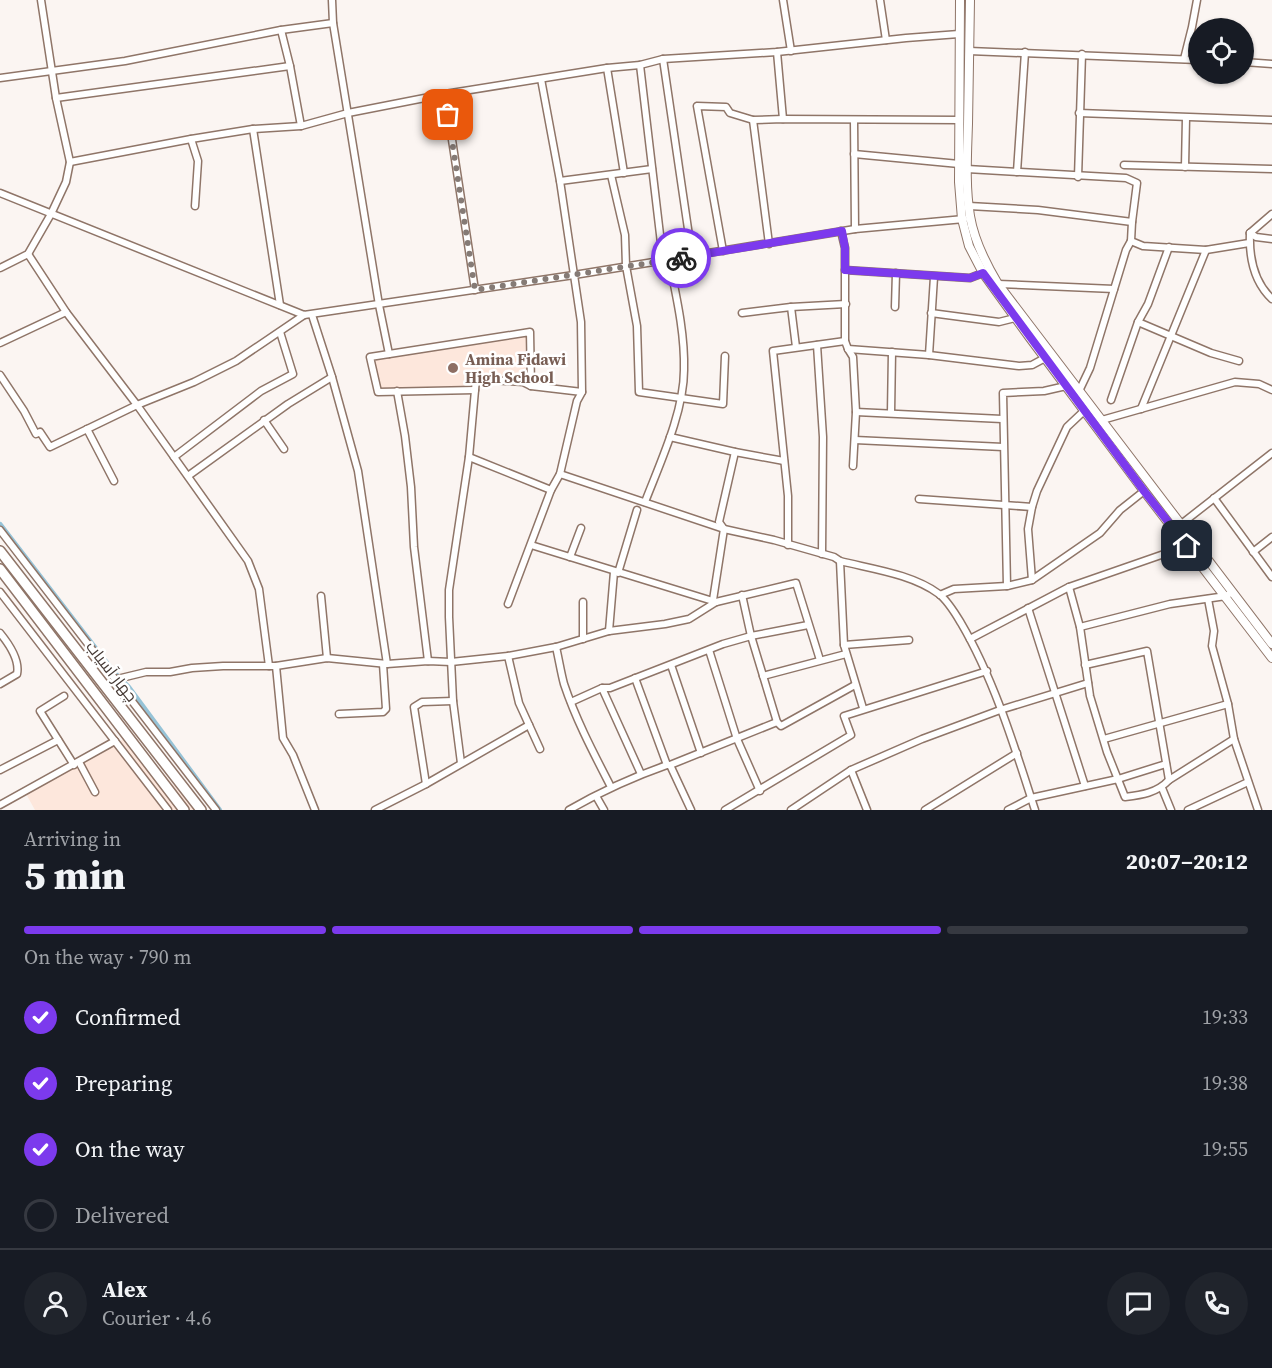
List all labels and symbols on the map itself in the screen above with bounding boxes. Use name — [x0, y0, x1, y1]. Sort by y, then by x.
pin — [422, 89, 473, 140]
courier — [651, 228, 711, 288]
place label: Amina Fidawi High School — [465, 348, 566, 388]
marker: Amina Fidawi High School — [446, 361, 460, 375]
pin — [1161, 520, 1212, 571]
street label: چهار آسیاب — [80, 636, 143, 707]

